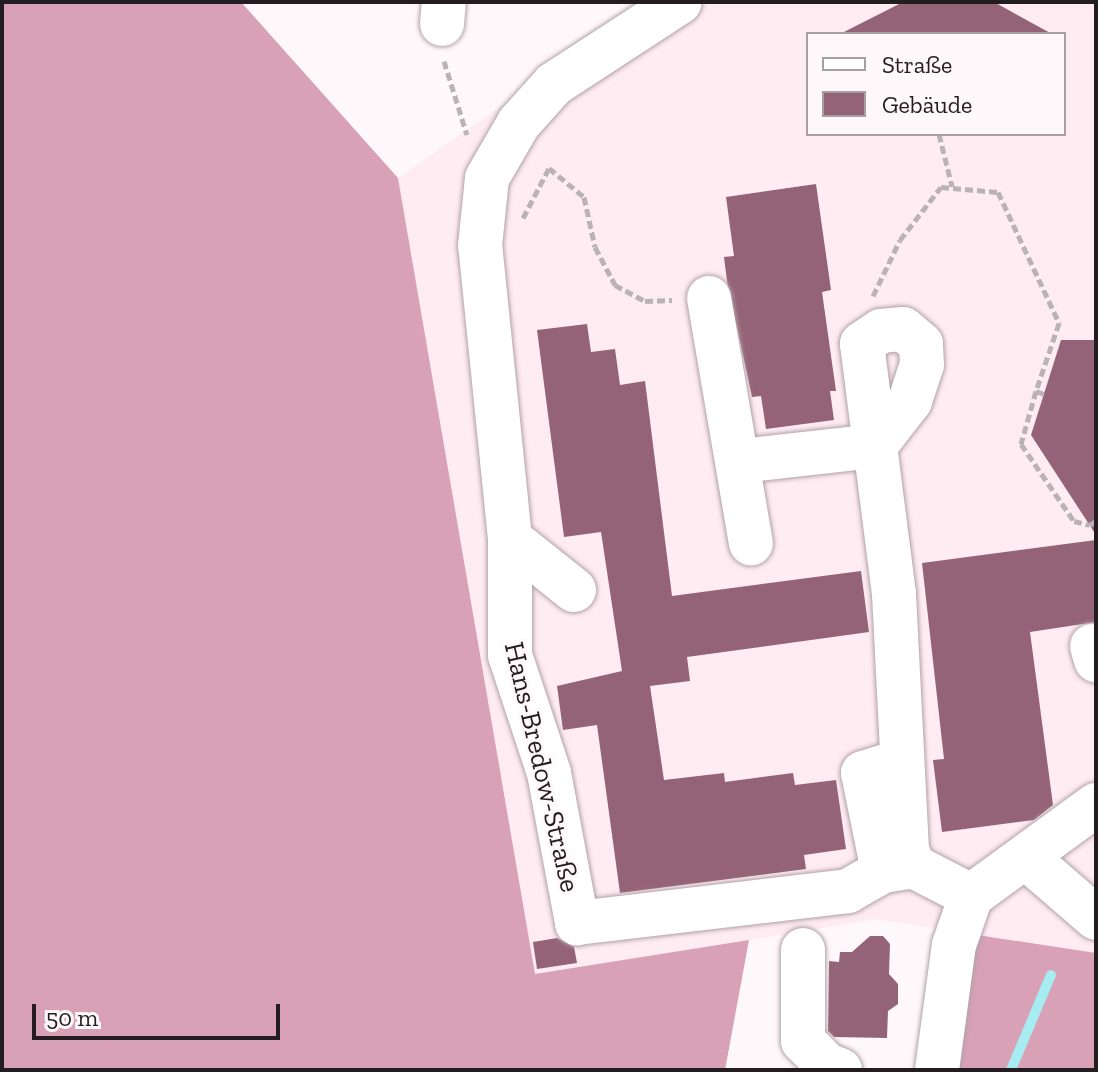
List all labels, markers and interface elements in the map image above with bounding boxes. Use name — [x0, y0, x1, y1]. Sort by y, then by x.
legend — [806, 32, 1066, 136]
text: Straße — [882, 50, 952, 79]
text: Gebäude — [882, 90, 972, 119]
street label: Hans-Bredow-Straße — [497, 639, 587, 895]
scale bar — [36, 988, 284, 1038]
text: 50 m — [46, 1003, 98, 1032]

